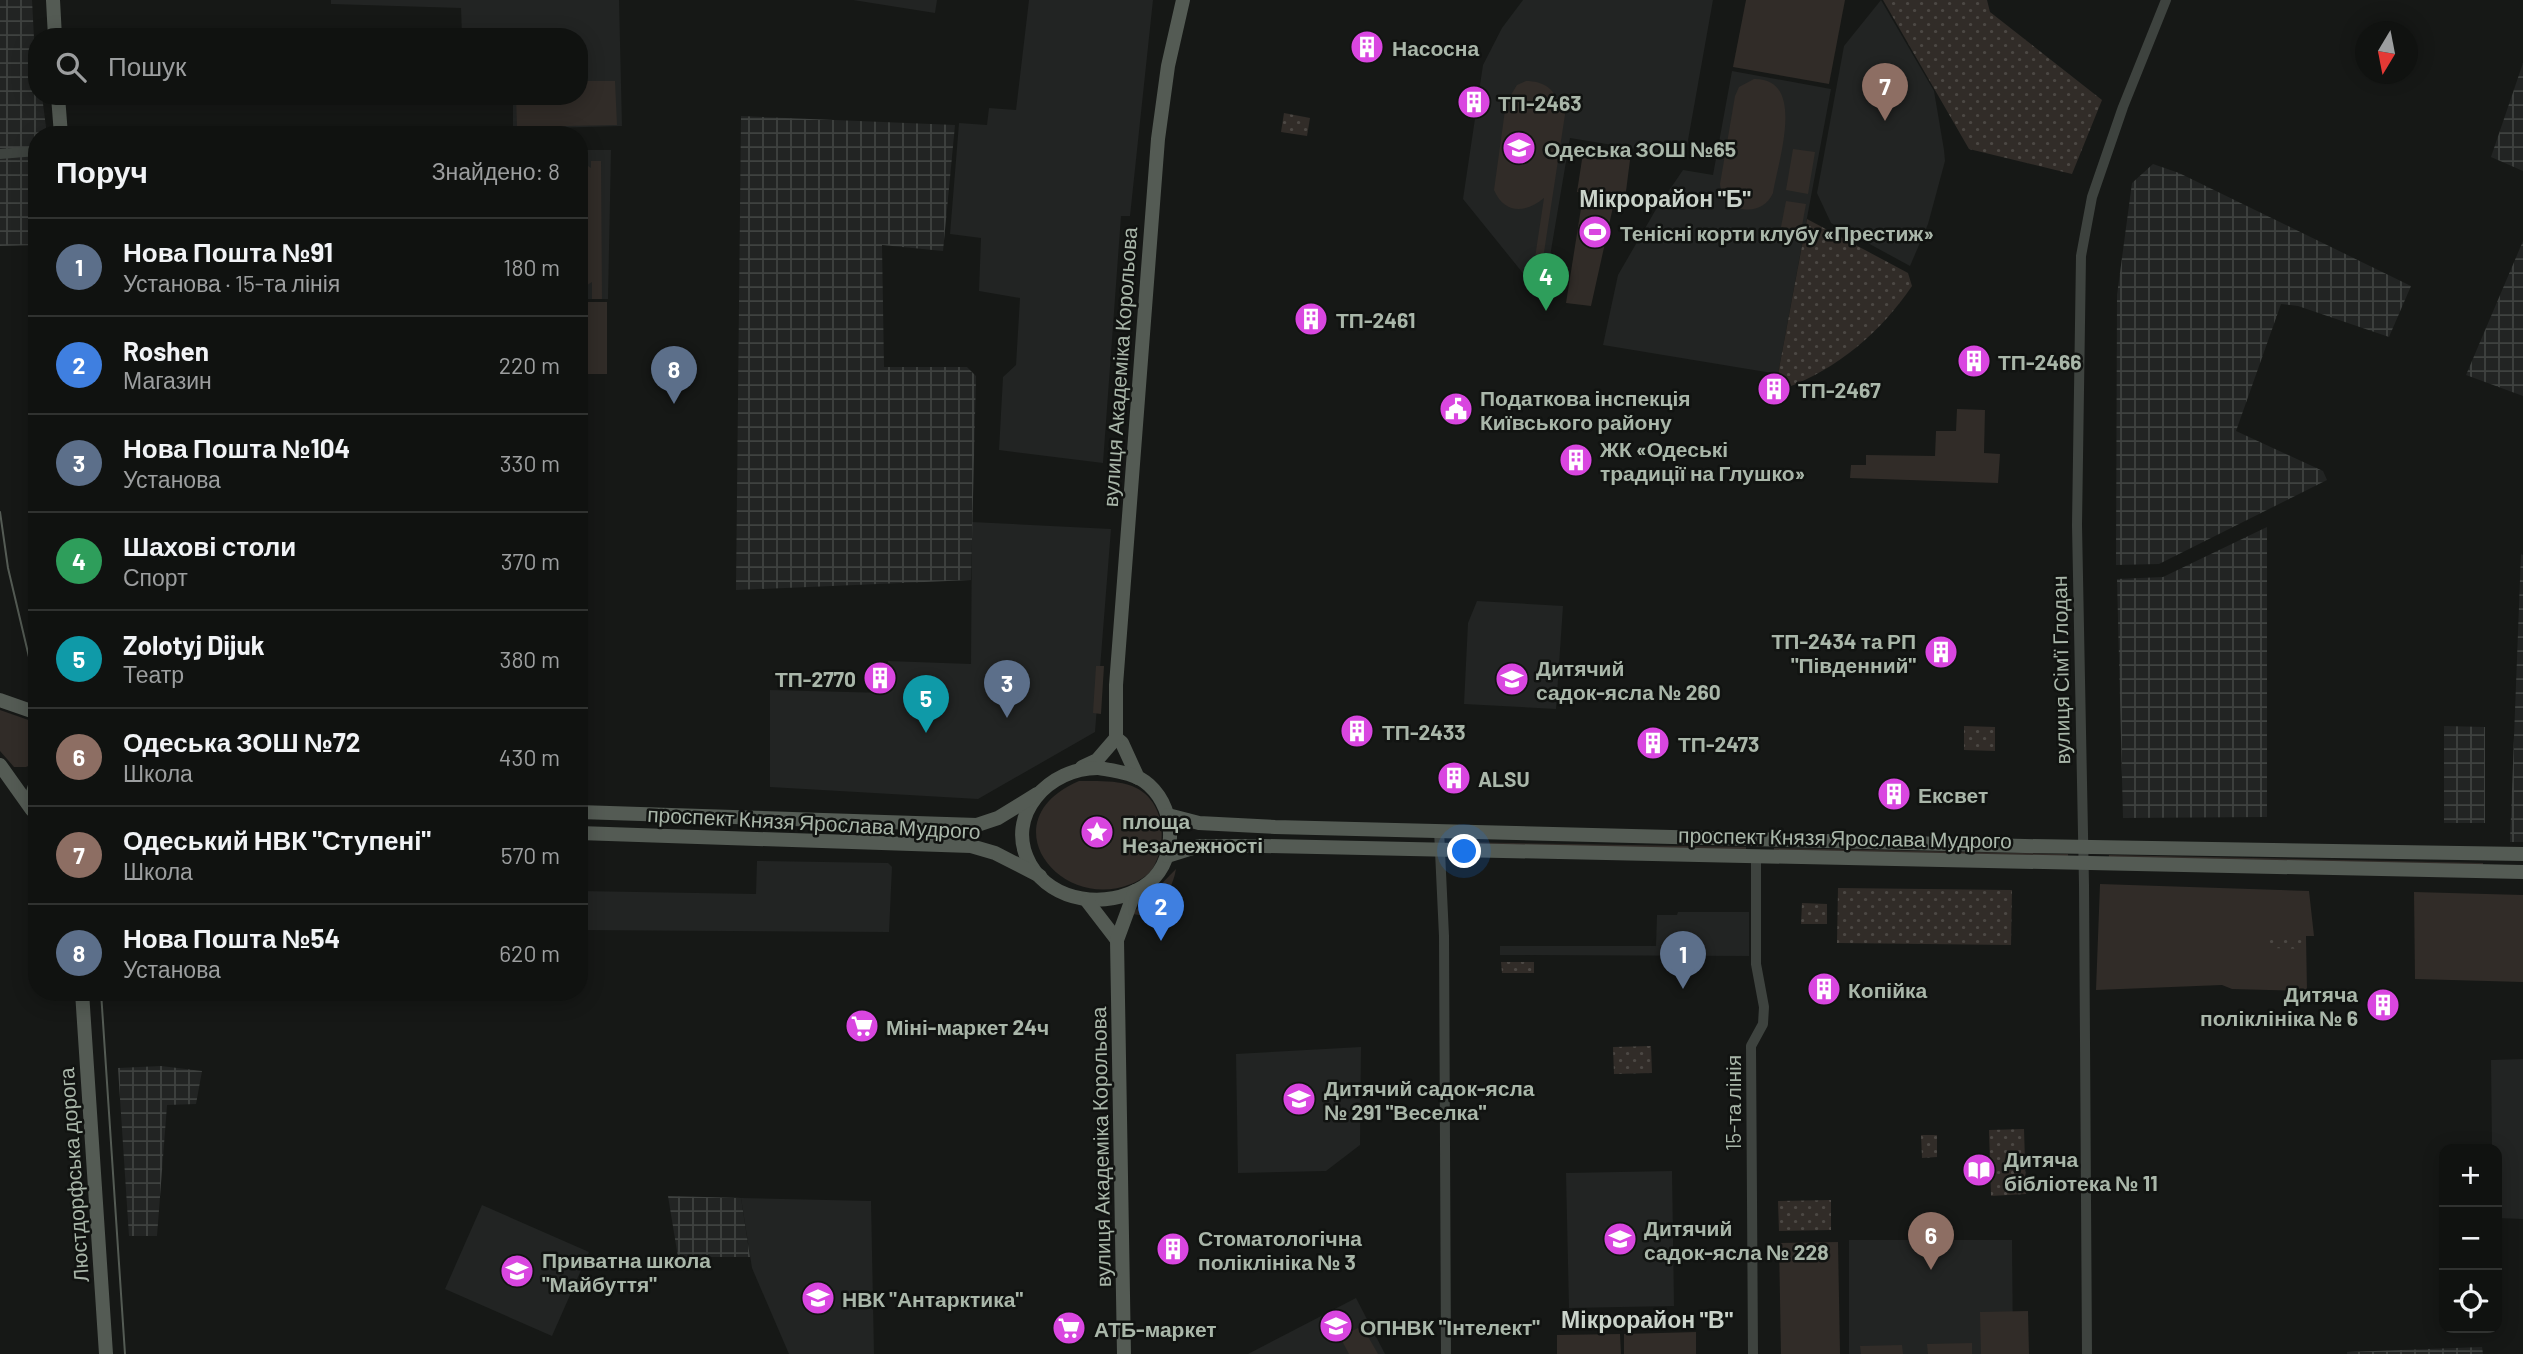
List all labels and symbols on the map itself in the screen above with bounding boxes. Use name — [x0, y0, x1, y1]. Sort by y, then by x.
north arrow — [2355, 21, 2418, 84]
building icon: Насосна — [1348, 28, 1386, 66]
place label: Насосна — [1392, 35, 1479, 60]
pin: 7 — [1862, 63, 1908, 121]
building icon: ТП-2463 — [1455, 83, 1493, 121]
place label: ТП-2463 — [1498, 90, 1582, 115]
school or university icon: Одеська ЗОШ №65 — [1500, 129, 1538, 167]
place label: Одеська ЗОШ №65 — [1544, 136, 1736, 161]
district label: Мікрорайон "Б" — [1579, 184, 1751, 212]
sports icon: Тенісні корти клубу «Престиж» — [1576, 213, 1614, 251]
place label: Тенісні корти клубу «Престиж» — [1620, 220, 1934, 245]
street label: вулиця Академіка Корольова — [1097, 226, 1141, 508]
pin: 4 — [1523, 253, 1569, 311]
building icon: ТП-2461 — [1292, 300, 1330, 338]
place label: ТП-2461 — [1336, 307, 1416, 332]
building icon: ТП-2466 — [1955, 342, 1993, 380]
pin: 8 — [651, 346, 697, 404]
place label: ТП-2466 — [1998, 349, 2082, 374]
building icon: ТП-2467 — [1755, 370, 1793, 408]
place label: ТП-2467 — [1798, 377, 1881, 402]
place label: Податкова інспекція Київського району — [1480, 385, 1691, 434]
public building icon: Податкова інспекція Київського району — [1437, 390, 1475, 428]
place label: ЖК «Одеські традиції на Глушко» — [1599, 436, 1805, 485]
building icon: ЖК «Одеські традиції на Глушко» — [1557, 441, 1595, 479]
street label: вулиця Сім'ї Глодан — [2046, 575, 2074, 765]
place label: ТП-2434 та РП "Південний" — [1772, 628, 1916, 677]
building icon: ТП-2434 та РП "Південний" — [1922, 633, 1960, 671]
place label: Дитячий садок-ясла № 260 — [1536, 655, 1721, 704]
building icon: ТП-2770 — [861, 659, 899, 697]
pin: 3 — [984, 660, 1030, 718]
school or university icon: Дитячий садок-ясла № 260 — [1493, 660, 1531, 698]
place label: ТП-2770 — [775, 666, 856, 691]
pin: 5 — [903, 675, 949, 733]
building icon: ТП-2433 — [1338, 712, 1376, 750]
place label: ТП-2433 — [1382, 719, 1466, 744]
building icon: ТП-2473 — [1634, 724, 1672, 762]
place label: ТП-2473 — [1678, 731, 1759, 756]
building icon: ALSU — [1435, 759, 1473, 797]
place label: ALSU — [1478, 766, 1530, 791]
building icon: Ексвет — [1875, 775, 1913, 813]
place label: Ексвет — [1918, 782, 1988, 807]
street label: проспект Князя Ярослава Мудрого — [647, 801, 981, 843]
place label: площа Незалежності — [1122, 808, 1263, 857]
place icon: площа Незалежності — [1078, 813, 1116, 851]
street label: проспект Князя Ярослава Мудрого — [1678, 822, 2012, 852]
your location — [1447, 834, 1481, 868]
pin: 2 — [1138, 883, 1184, 941]
pin: 1 — [1660, 931, 1706, 989]
building icon: Копійка — [1805, 970, 1843, 1008]
place label: Копійка — [1848, 977, 1928, 1002]
place label: Дитяча поліклініка № 6 — [2200, 981, 2358, 1030]
building icon: Дитяча поліклініка № 6 — [2364, 986, 2402, 1024]
street label: вулиця Академіка Корольова — [1085, 1006, 1115, 1287]
supermarket icon: Міні-маркет 24ч — [843, 1007, 881, 1045]
place label: Міні-маркет 24ч — [886, 1014, 1049, 1039]
street label: 15-та лінія — [1720, 1055, 1745, 1151]
street label: Люстдорфська дорога — [53, 1067, 93, 1283]
place label: Дитячий садок-ясла № 291 "Веселка" — [1324, 1075, 1535, 1124]
school or university icon: Дитячий садок-ясла № 291 "Веселка" — [1280, 1080, 1318, 1118]
place label: Дитяча бібліотека № 11 — [2004, 1146, 2158, 1195]
library icon: Дитяча бібліотека № 11 — [1960, 1151, 1998, 1189]
pin: 6 — [1908, 1212, 1954, 1270]
place label: Дитячий садок-ясла № 228 — [1644, 1215, 1829, 1264]
school or university icon: Дитячий садок-ясла № 228 — [1601, 1220, 1639, 1258]
place label: Стоматологічна поліклініка № 3 — [1198, 1225, 1362, 1274]
building icon: Стоматологічна поліклініка № 3 — [1154, 1230, 1192, 1268]
place label: Приватна школа "Майбуття" — [542, 1247, 711, 1296]
school or university icon: Приватна школа "Майбуття" — [498, 1252, 536, 1290]
school or university icon: НВК "Антарктика" — [799, 1279, 837, 1317]
place label: НВК "Антарктика" — [842, 1286, 1023, 1311]
district label: Мікрорайон "В" — [1561, 1305, 1733, 1333]
school or university icon: ОПНВК "Інтелект" — [1317, 1307, 1355, 1345]
supermarket icon: АТБ-маркет — [1050, 1309, 1088, 1347]
place label: ОПНВК "Інтелект" — [1360, 1314, 1540, 1339]
place label: АТБ-маркет — [1094, 1316, 1217, 1341]

